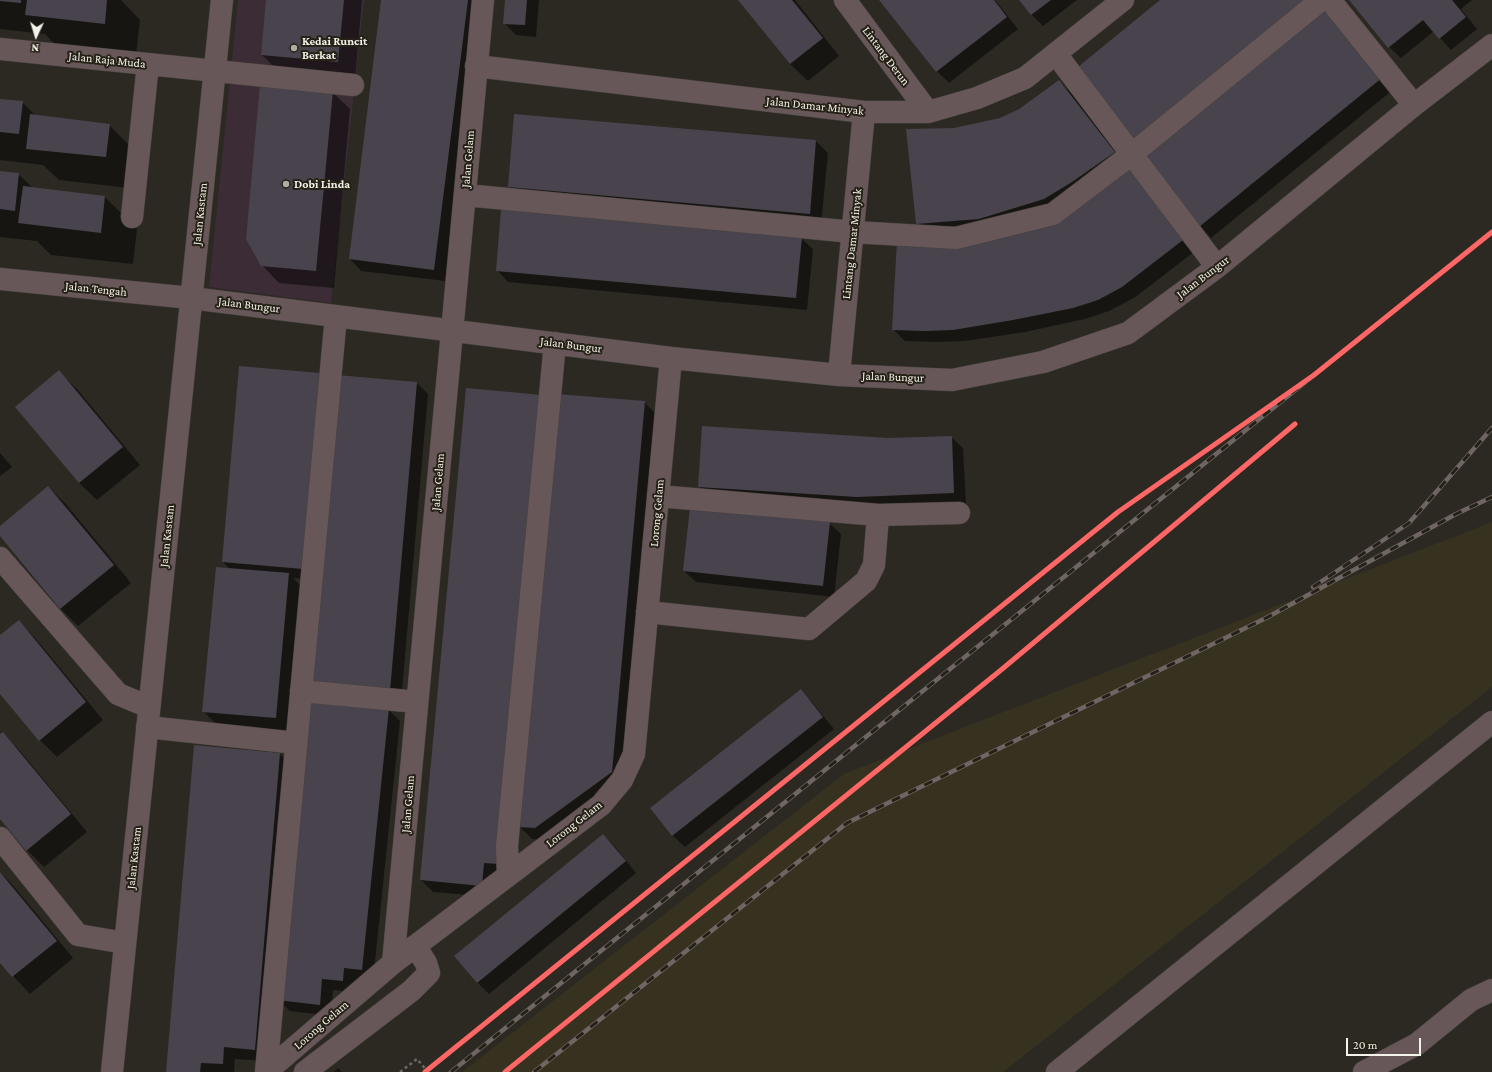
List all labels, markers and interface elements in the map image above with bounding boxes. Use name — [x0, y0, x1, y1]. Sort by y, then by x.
north arrow — [16, 16, 56, 56]
street label: Lintang Derun — [859, 24, 913, 88]
place label: Kedai Runcit Berkat — [302, 34, 367, 62]
text: N — [31, 42, 39, 54]
marker: Kedai Runcit Berkat — [289, 43, 299, 53]
street label: Jalan Raja Muda — [68, 49, 146, 71]
street label: Jalan Damar Minyak — [766, 94, 864, 118]
street label: Jalan Gelam — [458, 130, 478, 188]
place label: Dobi Linda — [294, 177, 350, 191]
marker: Dobi Linda — [281, 179, 291, 189]
street label: Jalan Kastam — [190, 182, 210, 246]
street label: Lintang Damar Minyak — [839, 188, 865, 300]
street label: Jalan Bungur — [1174, 253, 1232, 301]
street label: Jalan Tengah — [64, 279, 128, 299]
street label: Jalan Bungur — [217, 294, 281, 316]
street label: Jalan Bungur — [539, 334, 603, 356]
street label: Jalan Bungur — [862, 369, 924, 385]
street label: Jalan Gelam — [428, 453, 448, 511]
street label: Lorong Gelam — [647, 479, 667, 547]
street label: Jalan Kastam — [157, 504, 177, 568]
street label: Jalan Gelam — [398, 775, 418, 833]
street label: Lorong Gelam — [543, 798, 605, 850]
street label: Jalan Kastam — [124, 826, 144, 890]
street label: Lorong Gelam — [291, 997, 351, 1053]
scale bar — [1348, 1030, 1423, 1056]
text: 20 m — [1353, 1038, 1377, 1052]

